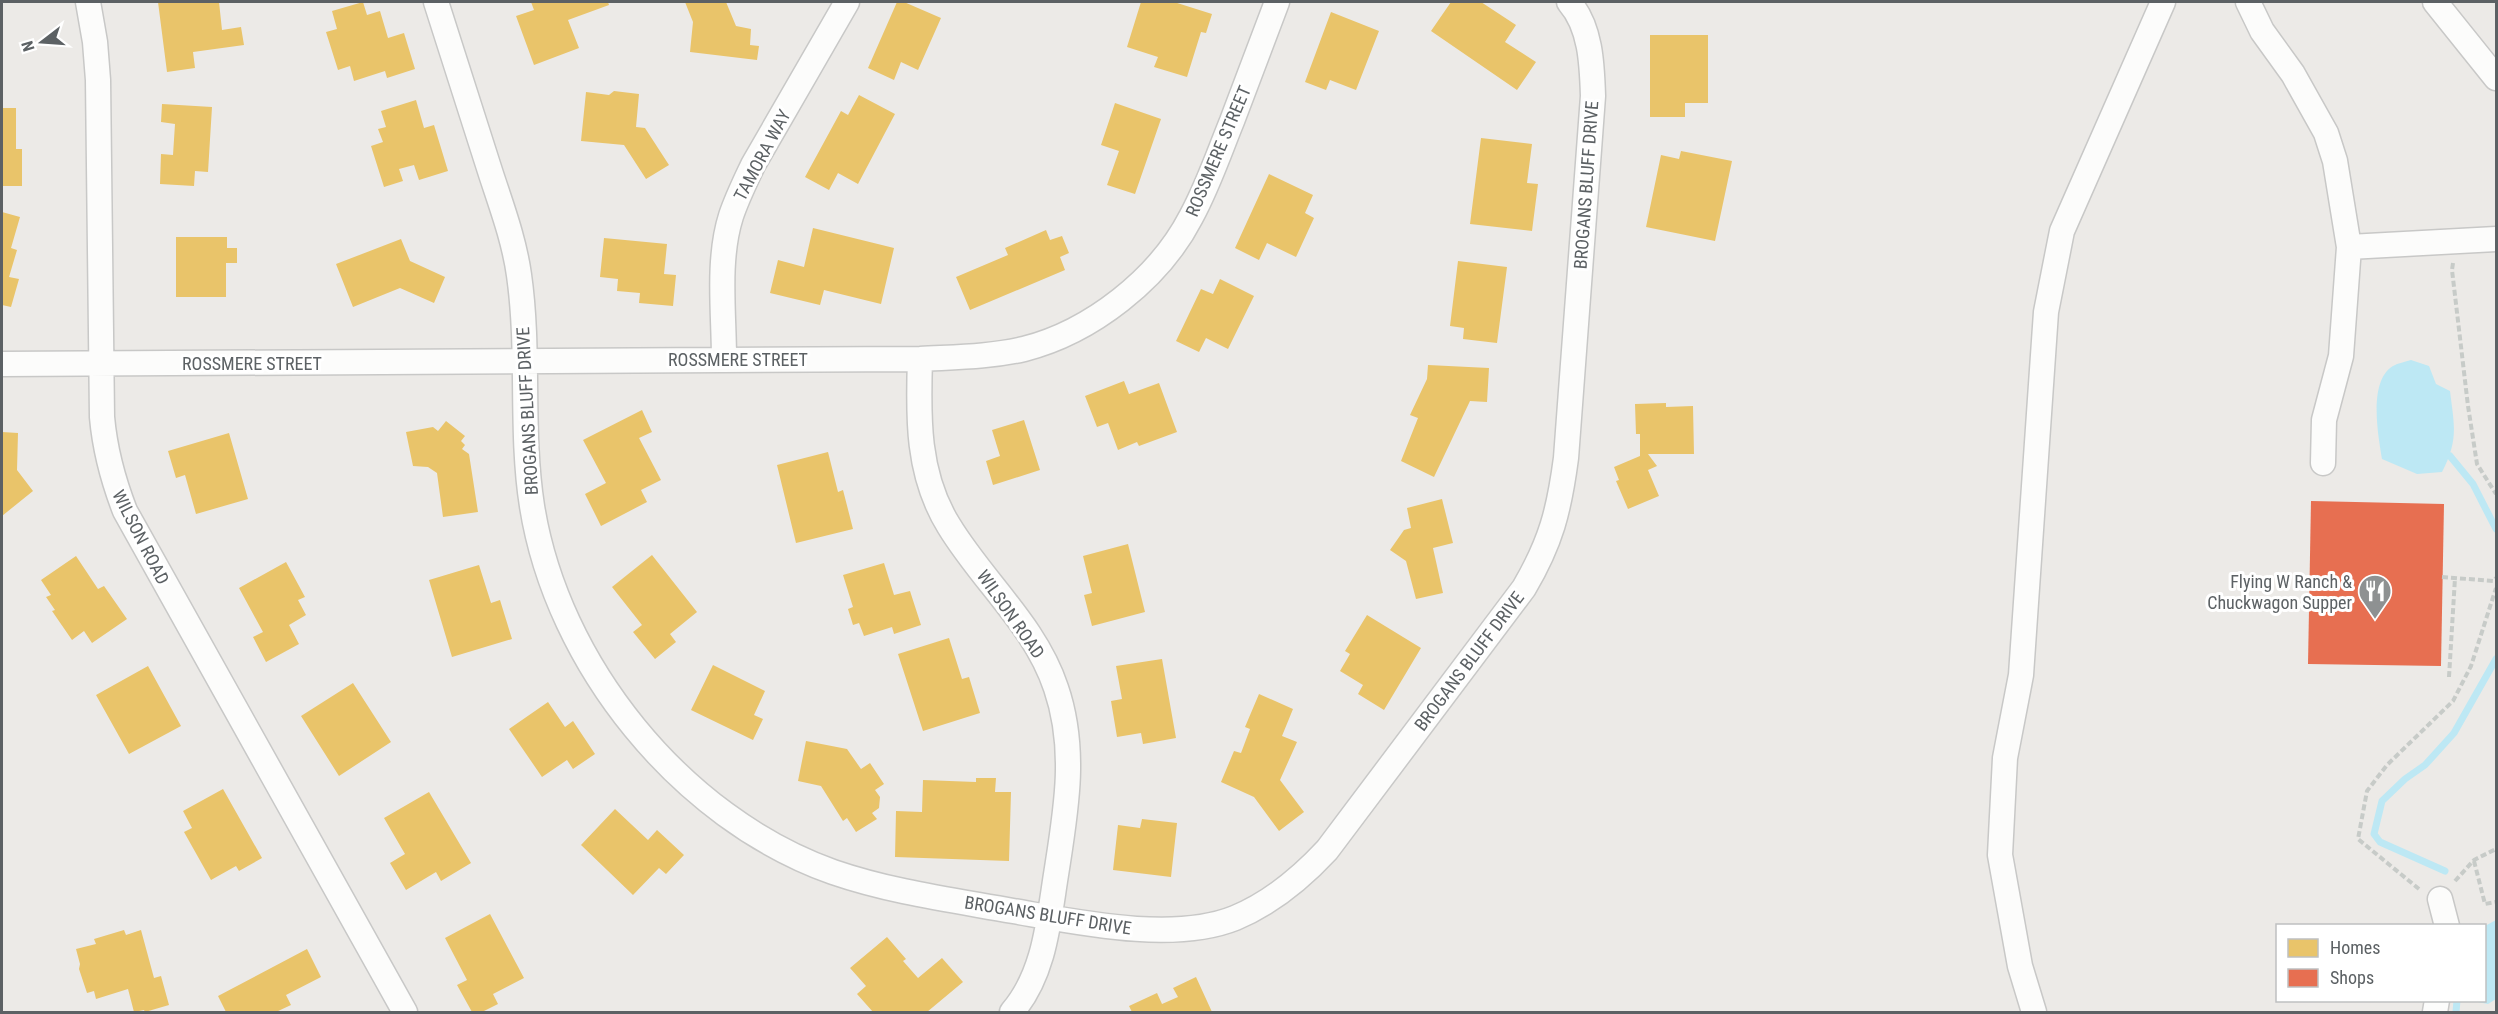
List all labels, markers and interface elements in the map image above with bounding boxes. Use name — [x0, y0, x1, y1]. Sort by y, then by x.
north arrow — [12, 12, 72, 72]
text: N — [18, 39, 39, 54]
street label: ROSSMERE STREET — [1181, 82, 1255, 220]
street label: BROGANS BLUFF DRIVE — [1570, 100, 1602, 270]
street label: TAMORA WAY — [729, 105, 795, 204]
street label: BROGANS BLUFF DRIVE — [512, 326, 542, 496]
street label: ROSSMERE STREET — [668, 349, 808, 370]
street label: ROSSMERE STREET — [182, 353, 322, 374]
street label: WILSON ROAD — [108, 486, 174, 588]
street label: WILSON ROAD — [973, 566, 1049, 662]
place label: Flying W Ranch & Chuckwagon Supper — [2207, 571, 2353, 613]
restaurant icon: Flying W Ranch & Chuckwagon Supper — [2357, 573, 2393, 620]
street label: BROGANS BLUFF DRIVE — [1410, 587, 1528, 735]
street label: BROGANS BLUFF DRIVE — [963, 891, 1133, 939]
legend — [2276, 924, 2486, 1002]
text: Homes — [2330, 937, 2380, 958]
text: Shops — [2330, 967, 2374, 988]

